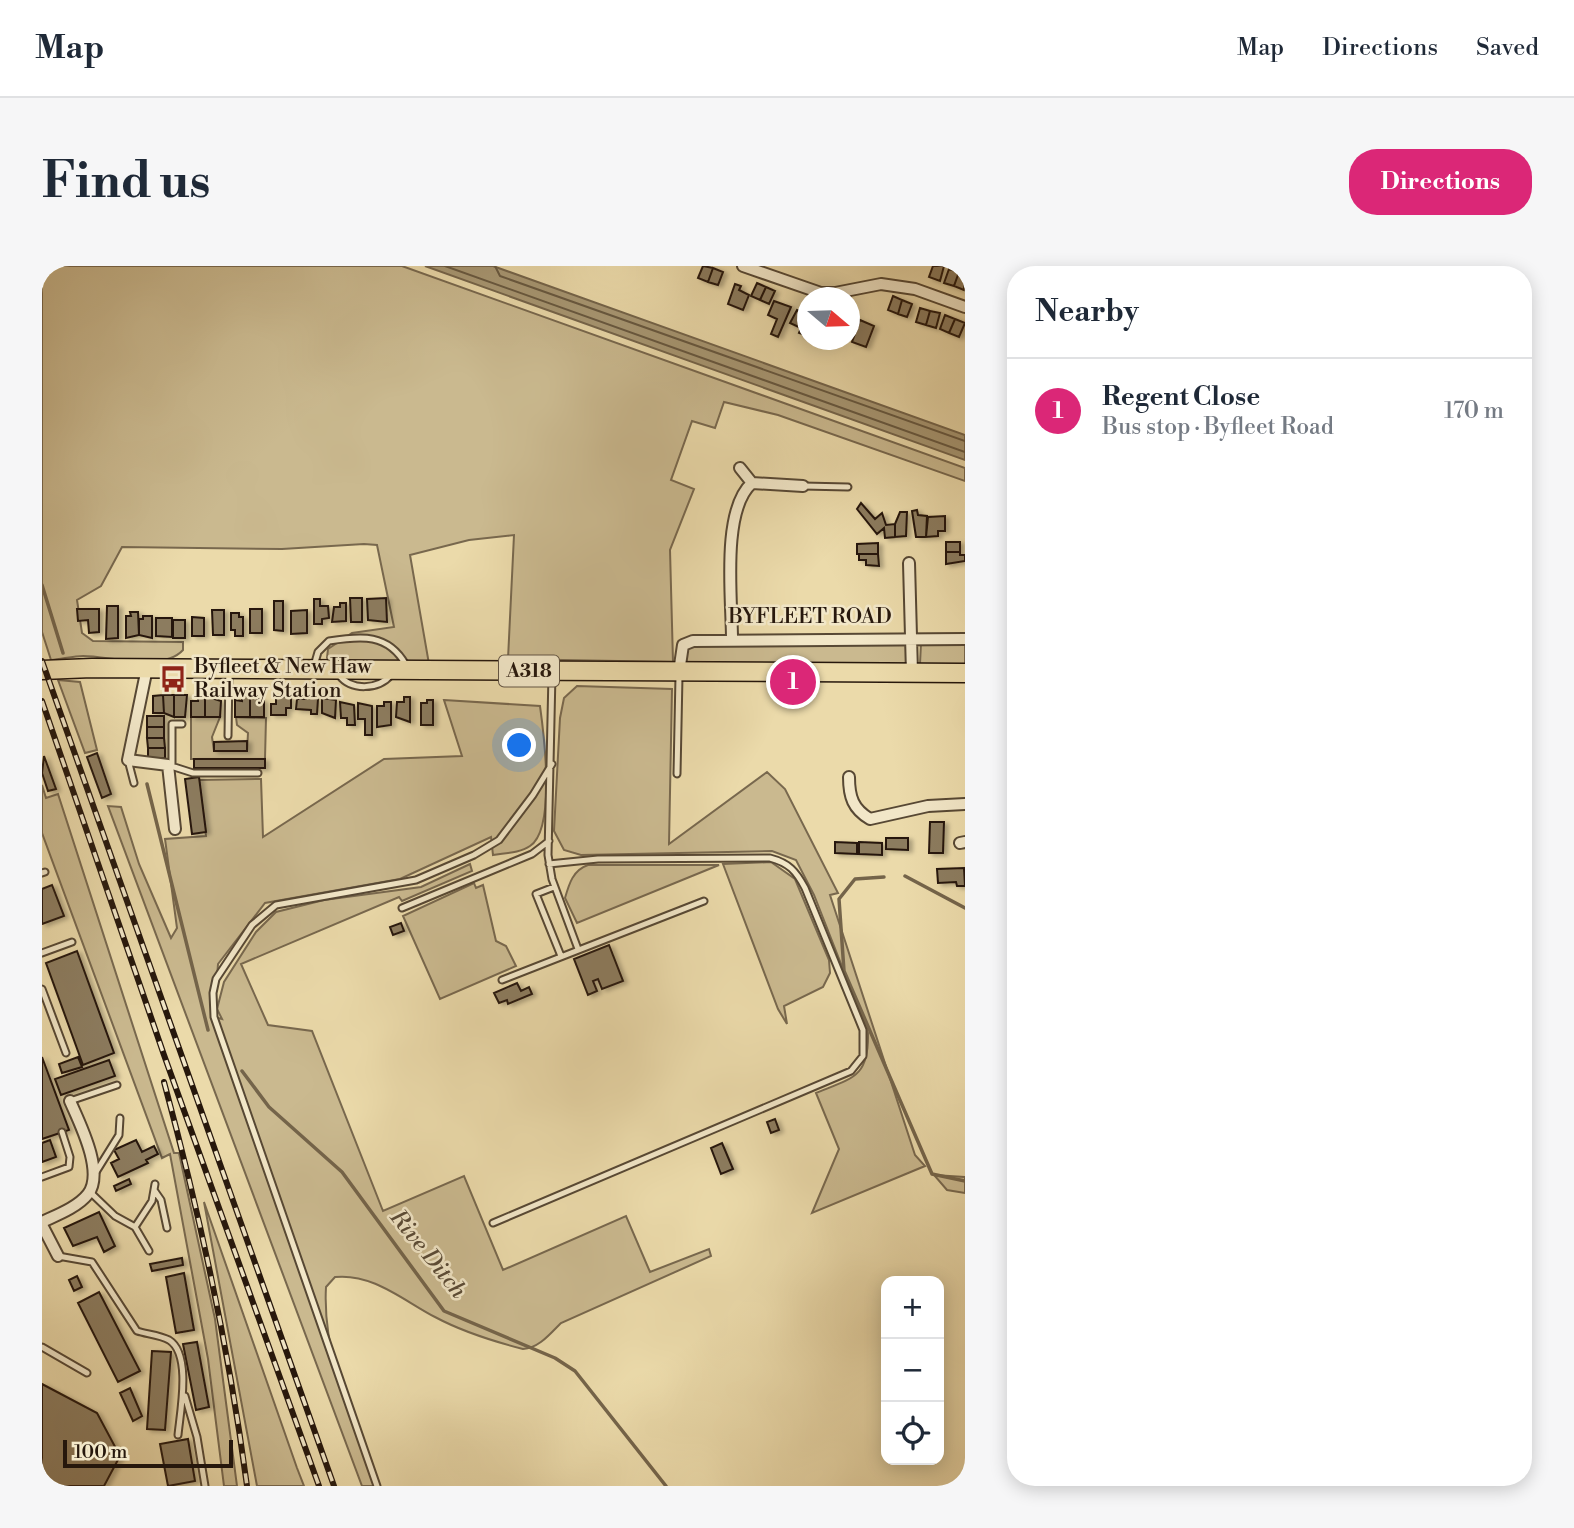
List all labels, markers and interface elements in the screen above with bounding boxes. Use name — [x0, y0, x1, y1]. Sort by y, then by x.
text: Map — [35, 28, 104, 69]
text: Map — [1237, 33, 1284, 63]
text: Directions — [1322, 33, 1438, 63]
text: Saved — [1476, 33, 1539, 63]
button: Directions — [1349, 149, 1532, 215]
text: Find us — [42, 152, 211, 213]
north arrow — [797, 287, 860, 350]
text: Nearby — [1035, 293, 1139, 331]
text: Regent Close — [1102, 381, 1260, 413]
text: 1 — [1052, 397, 1064, 425]
text: 170 m — [1444, 397, 1504, 425]
text: Bus stop · Byfleet Road — [1102, 413, 1334, 441]
street label: BYFLEET ROAD — [727, 604, 892, 630]
place label: Byfleet & New Haw Railway Station — [193, 654, 372, 704]
road number: A318 — [499, 656, 559, 686]
pin: 1 — [770, 656, 816, 708]
bus stop icon: Byfleet & New Haw Railway Station — [158, 664, 188, 694]
your location — [502, 728, 536, 762]
water label: Rive Ditch — [383, 1203, 472, 1304]
map controls — [881, 1276, 944, 1465]
button: + — [881, 1276, 944, 1339]
button: − — [881, 1339, 944, 1402]
button: locate — [881, 1402, 944, 1465]
scale bar — [63, 1437, 233, 1469]
text: 100 m — [74, 1440, 127, 1464]

